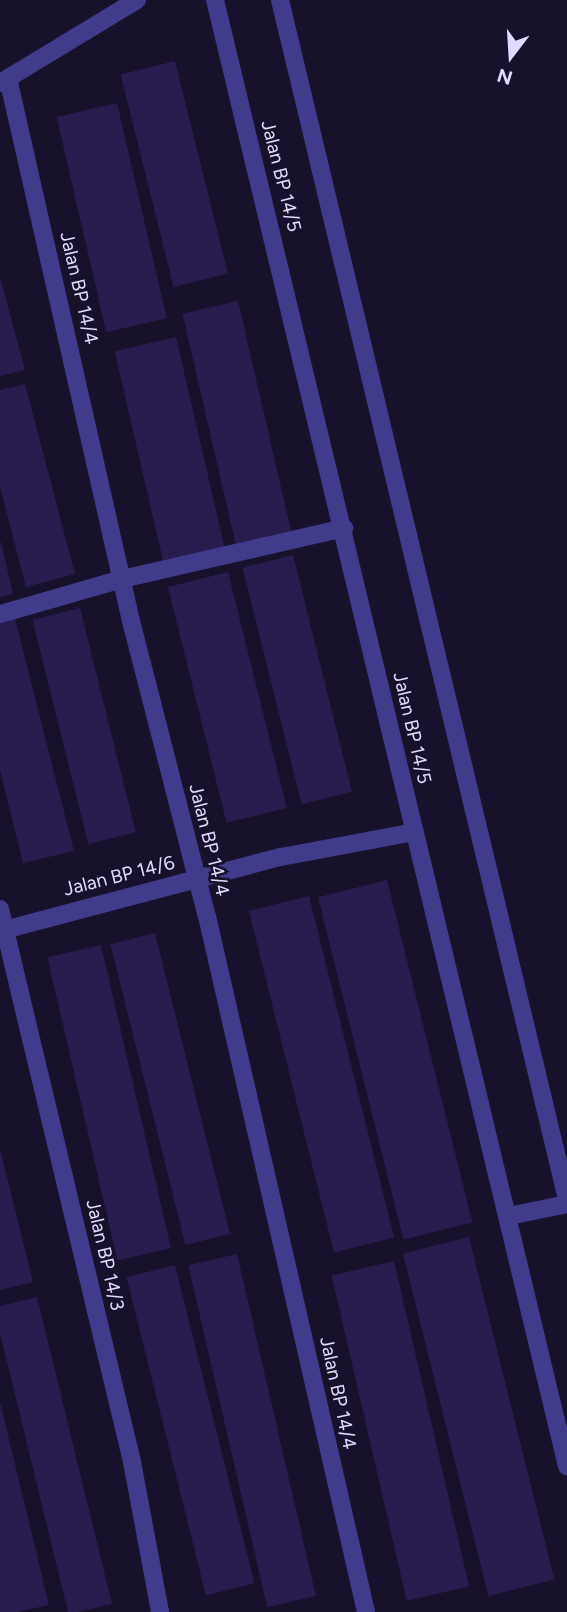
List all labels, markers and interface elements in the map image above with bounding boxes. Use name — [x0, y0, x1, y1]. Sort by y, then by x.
north arrow — [476, 21, 546, 91]
text: N — [494, 63, 515, 90]
street label: Jalan BP 14/5 — [256, 118, 306, 234]
street label: Jalan BP 14/4 — [55, 230, 103, 346]
street label: Jalan BP 14/5 — [388, 670, 436, 786]
street label: Jalan BP 14/4 — [184, 782, 234, 898]
street label: Jalan BP 14/6 — [61, 851, 177, 901]
street label: Jalan BP 14/3 — [81, 1197, 129, 1313]
street label: Jalan BP 14/4 — [315, 1334, 361, 1452]

